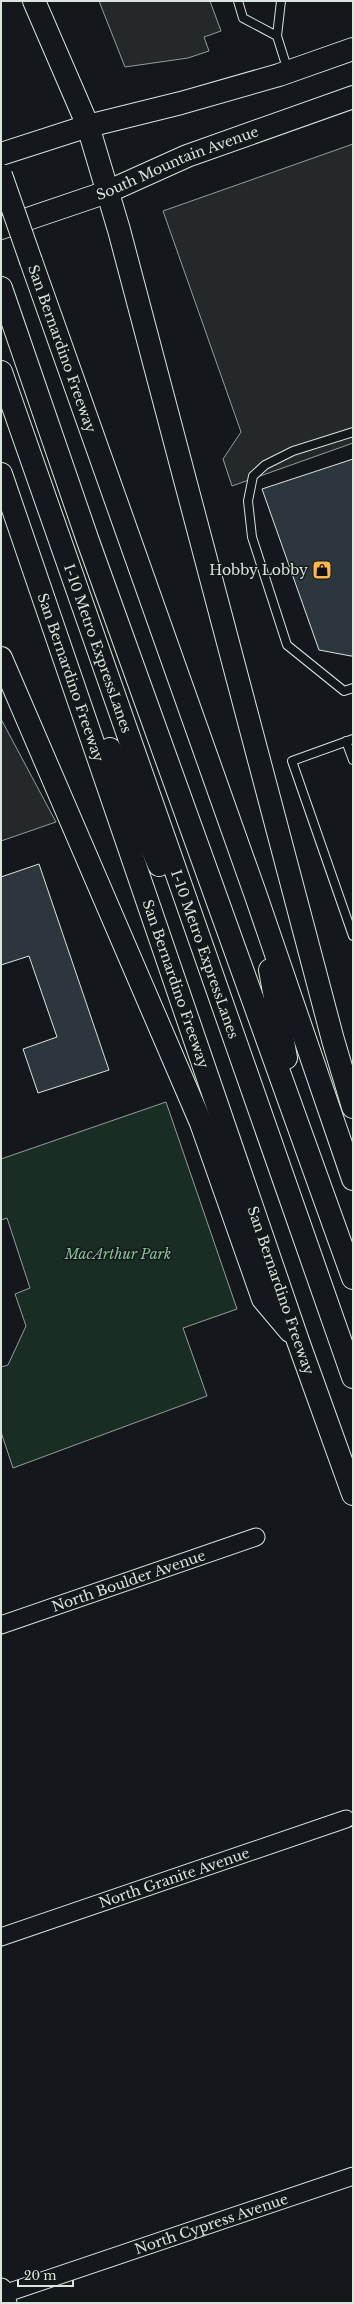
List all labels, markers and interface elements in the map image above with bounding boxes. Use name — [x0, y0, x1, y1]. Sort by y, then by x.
street label: South Mountain Avenue — [94, 122, 261, 204]
street label: San Bernardino Freeway — [24, 262, 100, 435]
shop icon: Hobby Lobby — [311, 559, 333, 581]
place label: Hobby Lobby — [209, 561, 308, 579]
street label: I-10 Metro ExpressLanes — [60, 562, 136, 735]
street label: San Bernardino Freeway — [33, 591, 108, 764]
street label: I-10 Metro ExpressLanes — [167, 867, 243, 1041]
street label: San Bernardino Freeway — [138, 897, 213, 1071]
street label: San Bernardino Freeway — [243, 1204, 318, 1377]
park label: MacArthur Park — [64, 1245, 171, 1263]
street label: North Boulder Avenue — [49, 1546, 208, 1616]
street label: North Granite Avenue — [96, 1844, 252, 1912]
street label: North Cypress Avenue — [132, 2190, 290, 2258]
scale bar — [18, 2262, 73, 2288]
text: 20 m — [24, 2268, 56, 2283]

